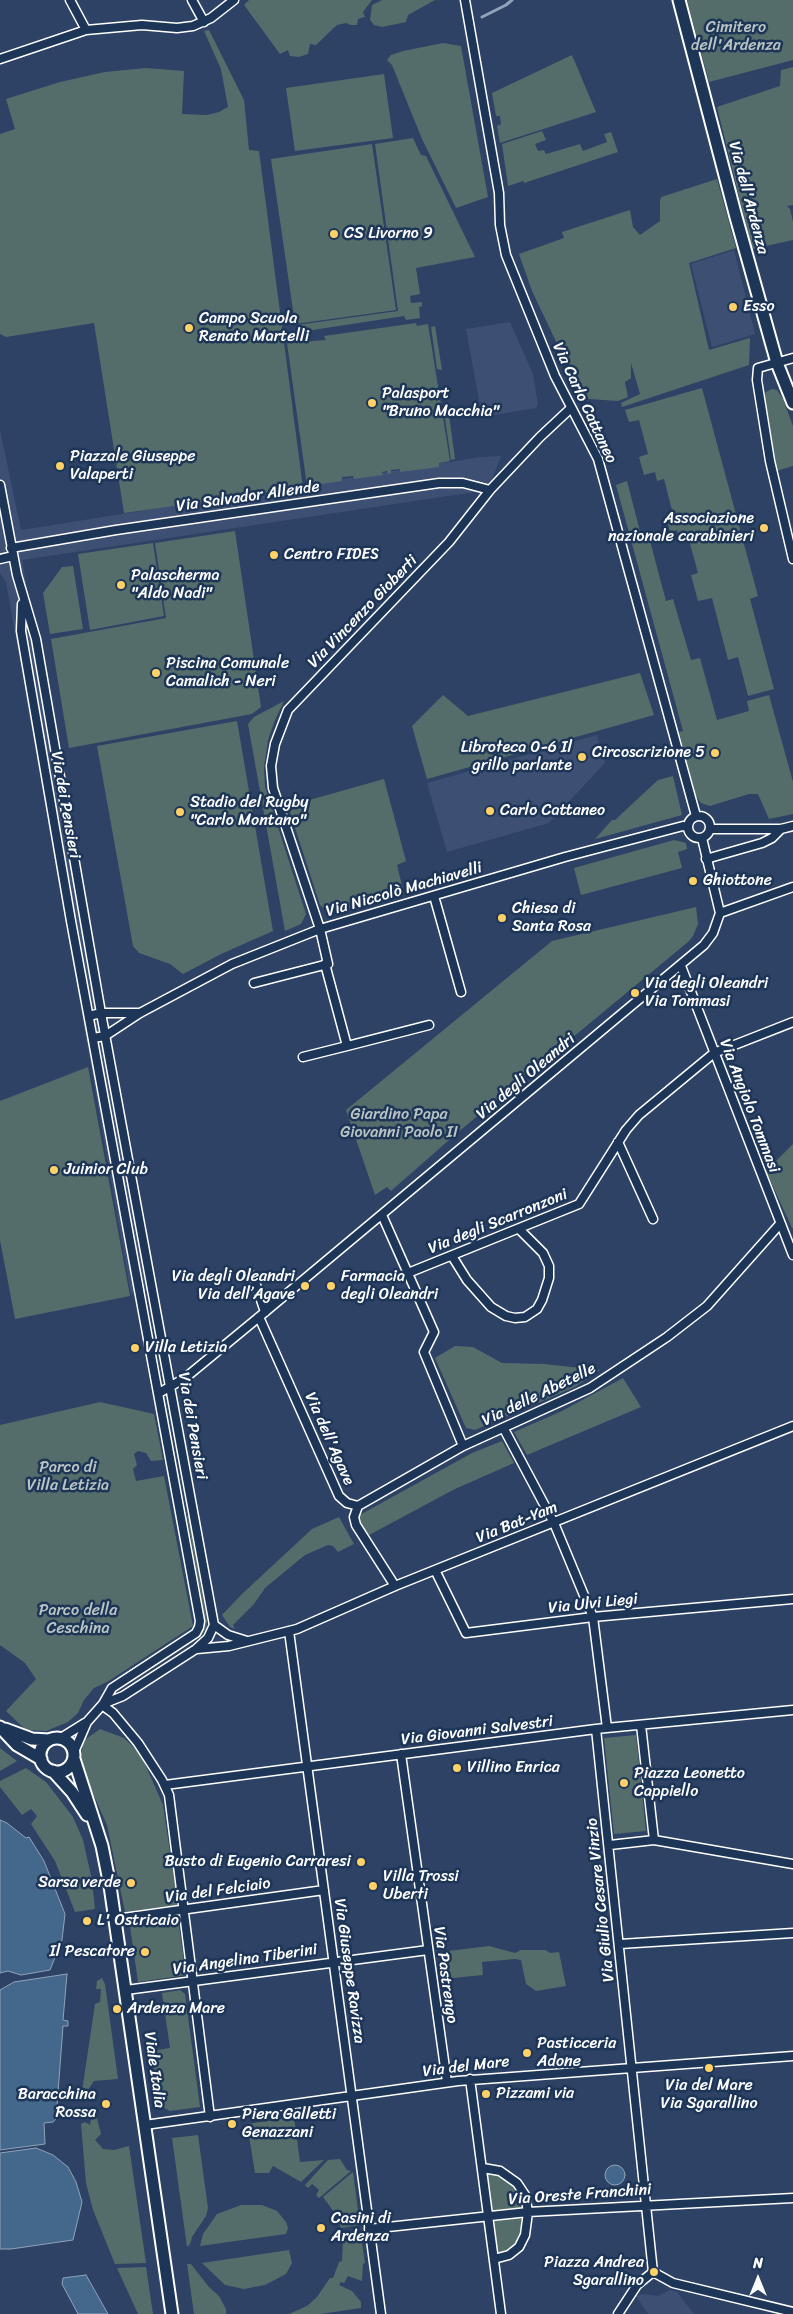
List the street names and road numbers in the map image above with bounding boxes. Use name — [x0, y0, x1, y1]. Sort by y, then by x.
street label: Via dell'Ardenza — [724, 140, 772, 256]
street label: Via Carlo Cattaneo — [548, 339, 620, 467]
street label: Via Salvador Allende — [175, 477, 321, 517]
street label: Via Vincenzo Gioberti — [304, 552, 422, 672]
street label: Via dei Pensieri — [46, 750, 84, 860]
street label: Via Niccolò Machiavelli — [324, 858, 484, 922]
street label: Via degli Oleandri — [473, 1030, 579, 1124]
street label: Via Angiolo Tommasi — [715, 1036, 783, 1176]
street label: Via degli Scarronzoni — [426, 1185, 570, 1259]
street label: Via delle Abetelle — [479, 1359, 599, 1431]
street label: Via dei Pensieri — [173, 1371, 211, 1481]
street label: Via dell'Agave — [300, 1390, 358, 1488]
street label: Via Bat-Yam — [473, 1498, 561, 1548]
street label: Via Ulvi Liegi — [547, 1590, 639, 1618]
street label: Via Giovanni Salvestri — [400, 1712, 554, 1750]
street label: Via Giulio Cesare Vinzio — [583, 1817, 619, 1983]
street label: Via del Felciaio — [164, 1874, 272, 1908]
street label: Via Giuseppe Ravizza — [329, 1897, 369, 2045]
street label: Via Pastrengo — [429, 1925, 461, 2025]
street label: Via Angelina Tiberini — [172, 1940, 318, 1980]
street label: Viale Italia — [139, 2031, 169, 2109]
street label: Via del Mare — [421, 2052, 511, 2082]
street label: Via Oreste Franchini — [508, 2180, 652, 2210]

